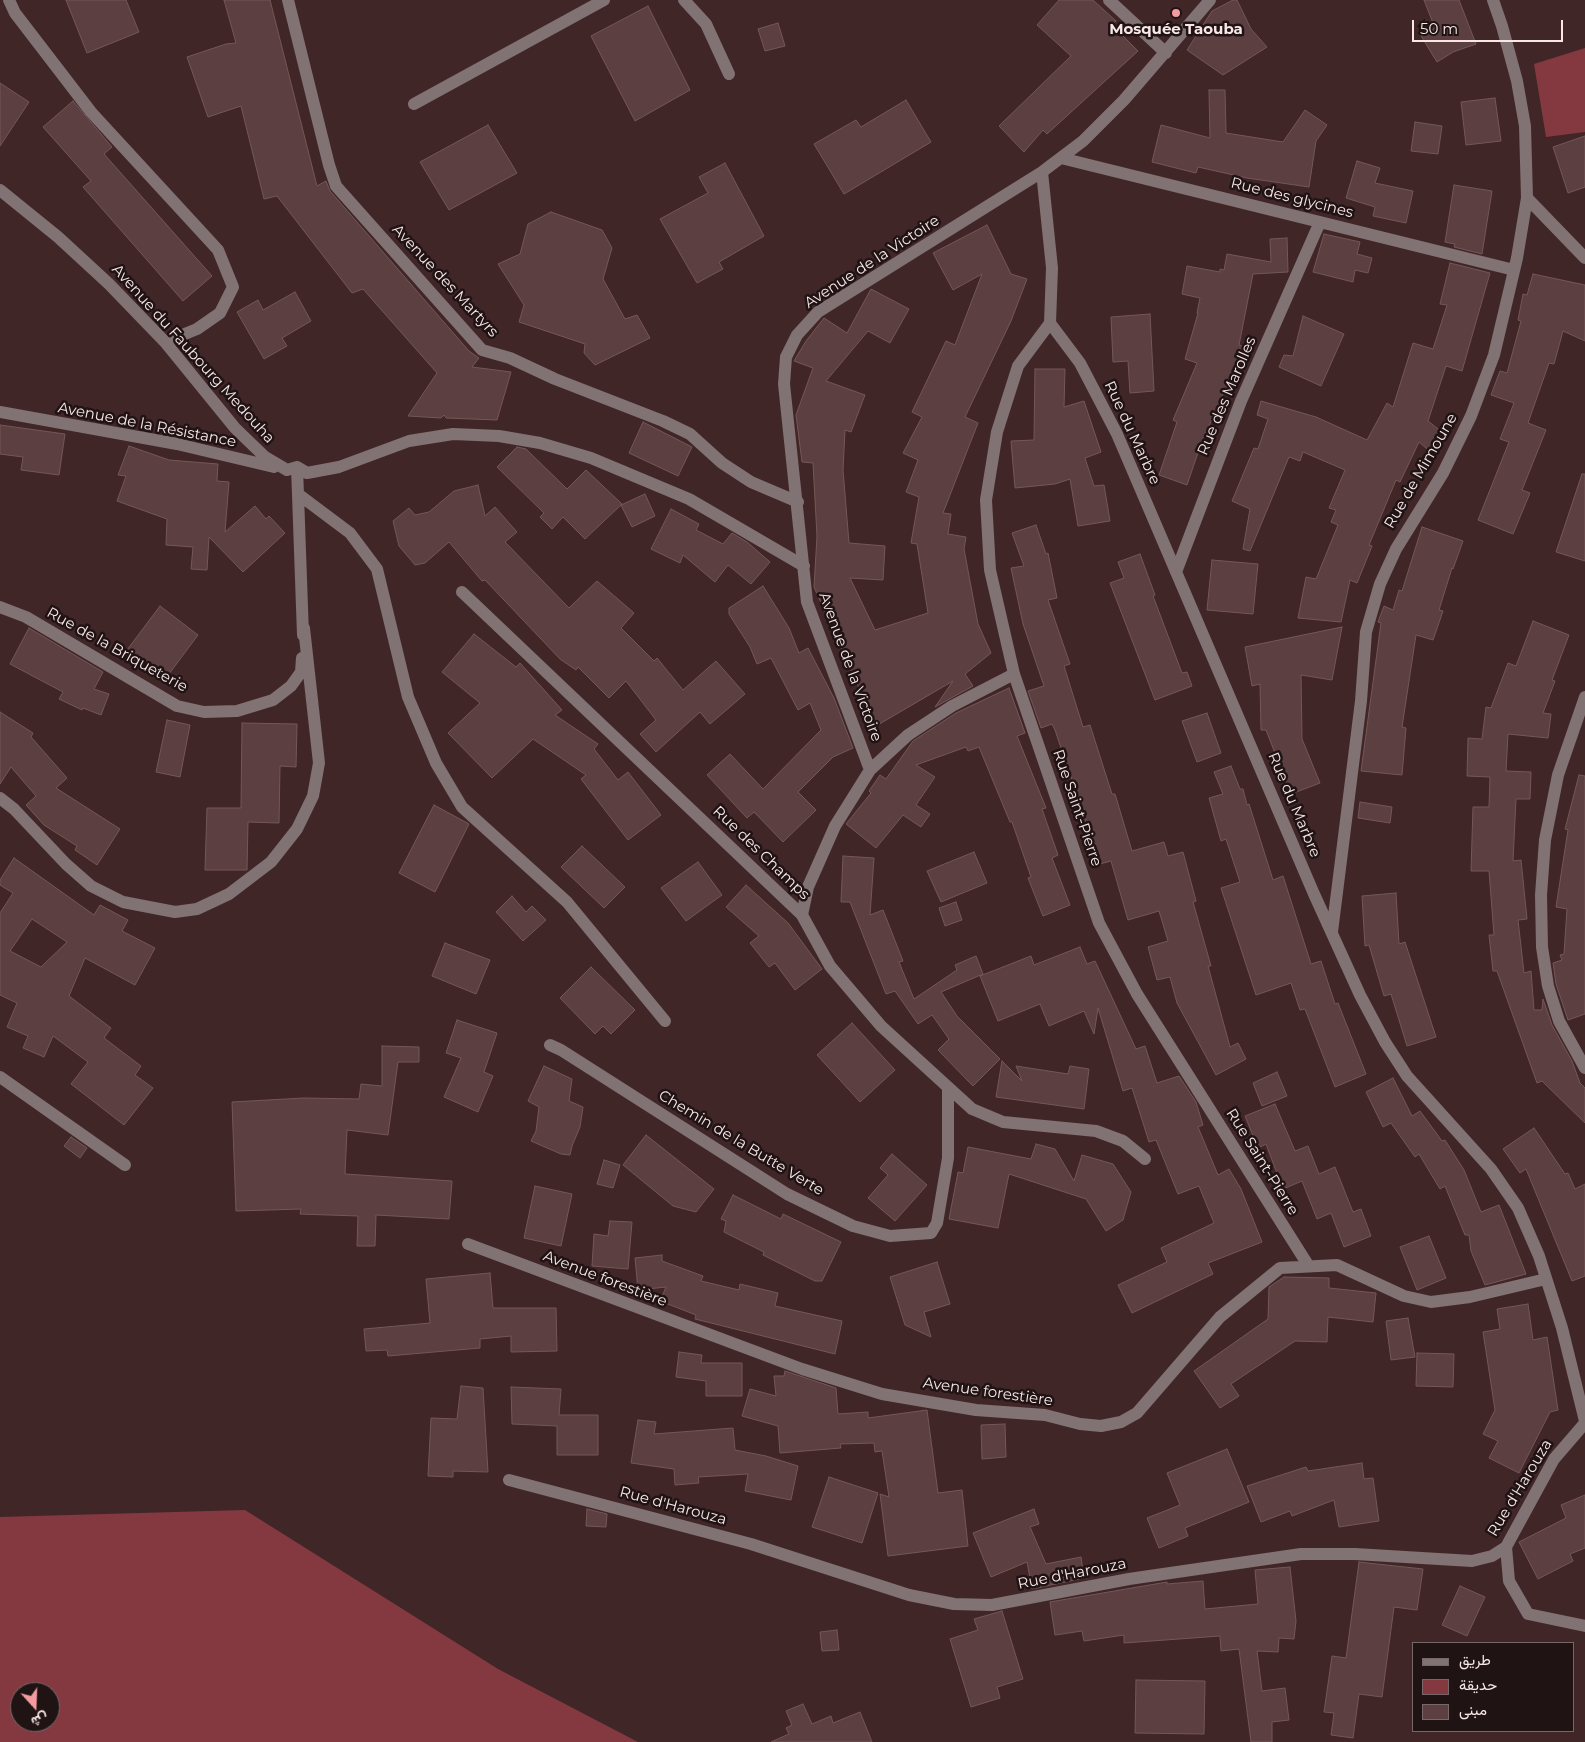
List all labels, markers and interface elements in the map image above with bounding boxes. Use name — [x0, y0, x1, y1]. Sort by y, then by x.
marker: Mosquée Taouba — [1170, 7, 1182, 19]
scale bar — [1415, 10, 1566, 42]
text: 50 m — [1420, 19, 1458, 38]
place label: Mosquée Taouba — [1109, 21, 1243, 39]
street label: Rue des glycines — [1229, 174, 1355, 222]
street label: Avenue de la Victoire — [801, 212, 943, 312]
street label: Avenue des Martyrs — [388, 221, 502, 341]
street label: Avenue du Faubourg Medouha — [108, 261, 278, 447]
street label: Rue des Marolles — [1194, 334, 1260, 458]
street label: Rue du Marbre — [1100, 378, 1164, 488]
street label: Avenue de la Résistance — [56, 399, 238, 451]
street label: Rue de Mimoune — [1381, 410, 1461, 532]
street label: Avenue de la Victoire — [815, 590, 885, 744]
street label: Rue de la Briqueterie — [43, 604, 191, 696]
street label: Rue Saint-Pierre — [1049, 747, 1105, 869]
street label: Rue du Marbre — [1264, 750, 1324, 860]
street label: Rue des Champs — [709, 802, 813, 904]
street label: Chemin de la Butte Verte — [655, 1086, 827, 1200]
street label: Rue Saint-Pierre — [1222, 1105, 1302, 1219]
street label: Avenue forestière — [541, 1247, 669, 1311]
street label: Avenue forestière — [922, 1374, 1054, 1410]
street label: Rue d'Harouza — [1484, 1436, 1556, 1540]
street label: Rue d'Harouza — [618, 1483, 728, 1529]
street label: Rue d'Harouza — [1016, 1555, 1128, 1593]
legend — [1412, 1642, 1575, 1732]
text: طريق — [1459, 1650, 1491, 1669]
text: حديقة — [1459, 1675, 1497, 1694]
north arrow — [10, 1682, 60, 1732]
text: مبنى — [1459, 1700, 1487, 1719]
text: ش — [29, 1709, 51, 1731]

